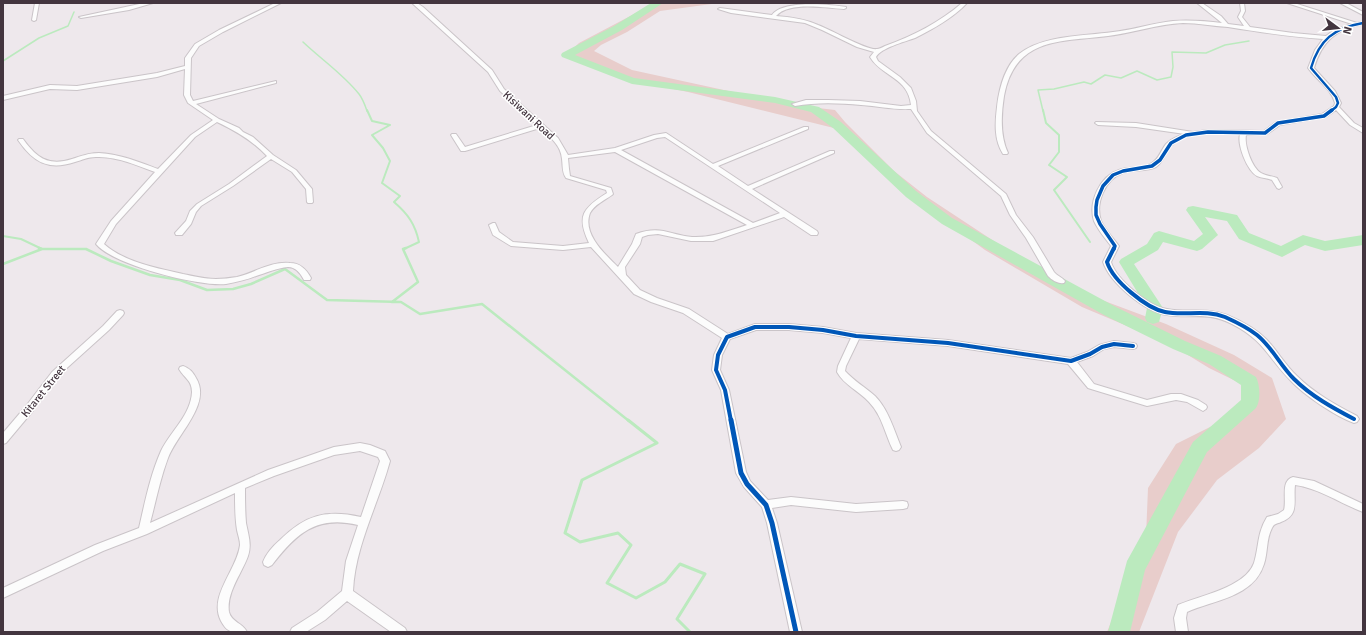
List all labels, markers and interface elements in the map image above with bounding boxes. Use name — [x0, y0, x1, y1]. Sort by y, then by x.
north arrow — [1318, 8, 1358, 48]
text: N — [1340, 25, 1354, 36]
street label: Kisiwani Road — [500, 88, 557, 143]
street label: Kitaret Street — [18, 363, 68, 420]

